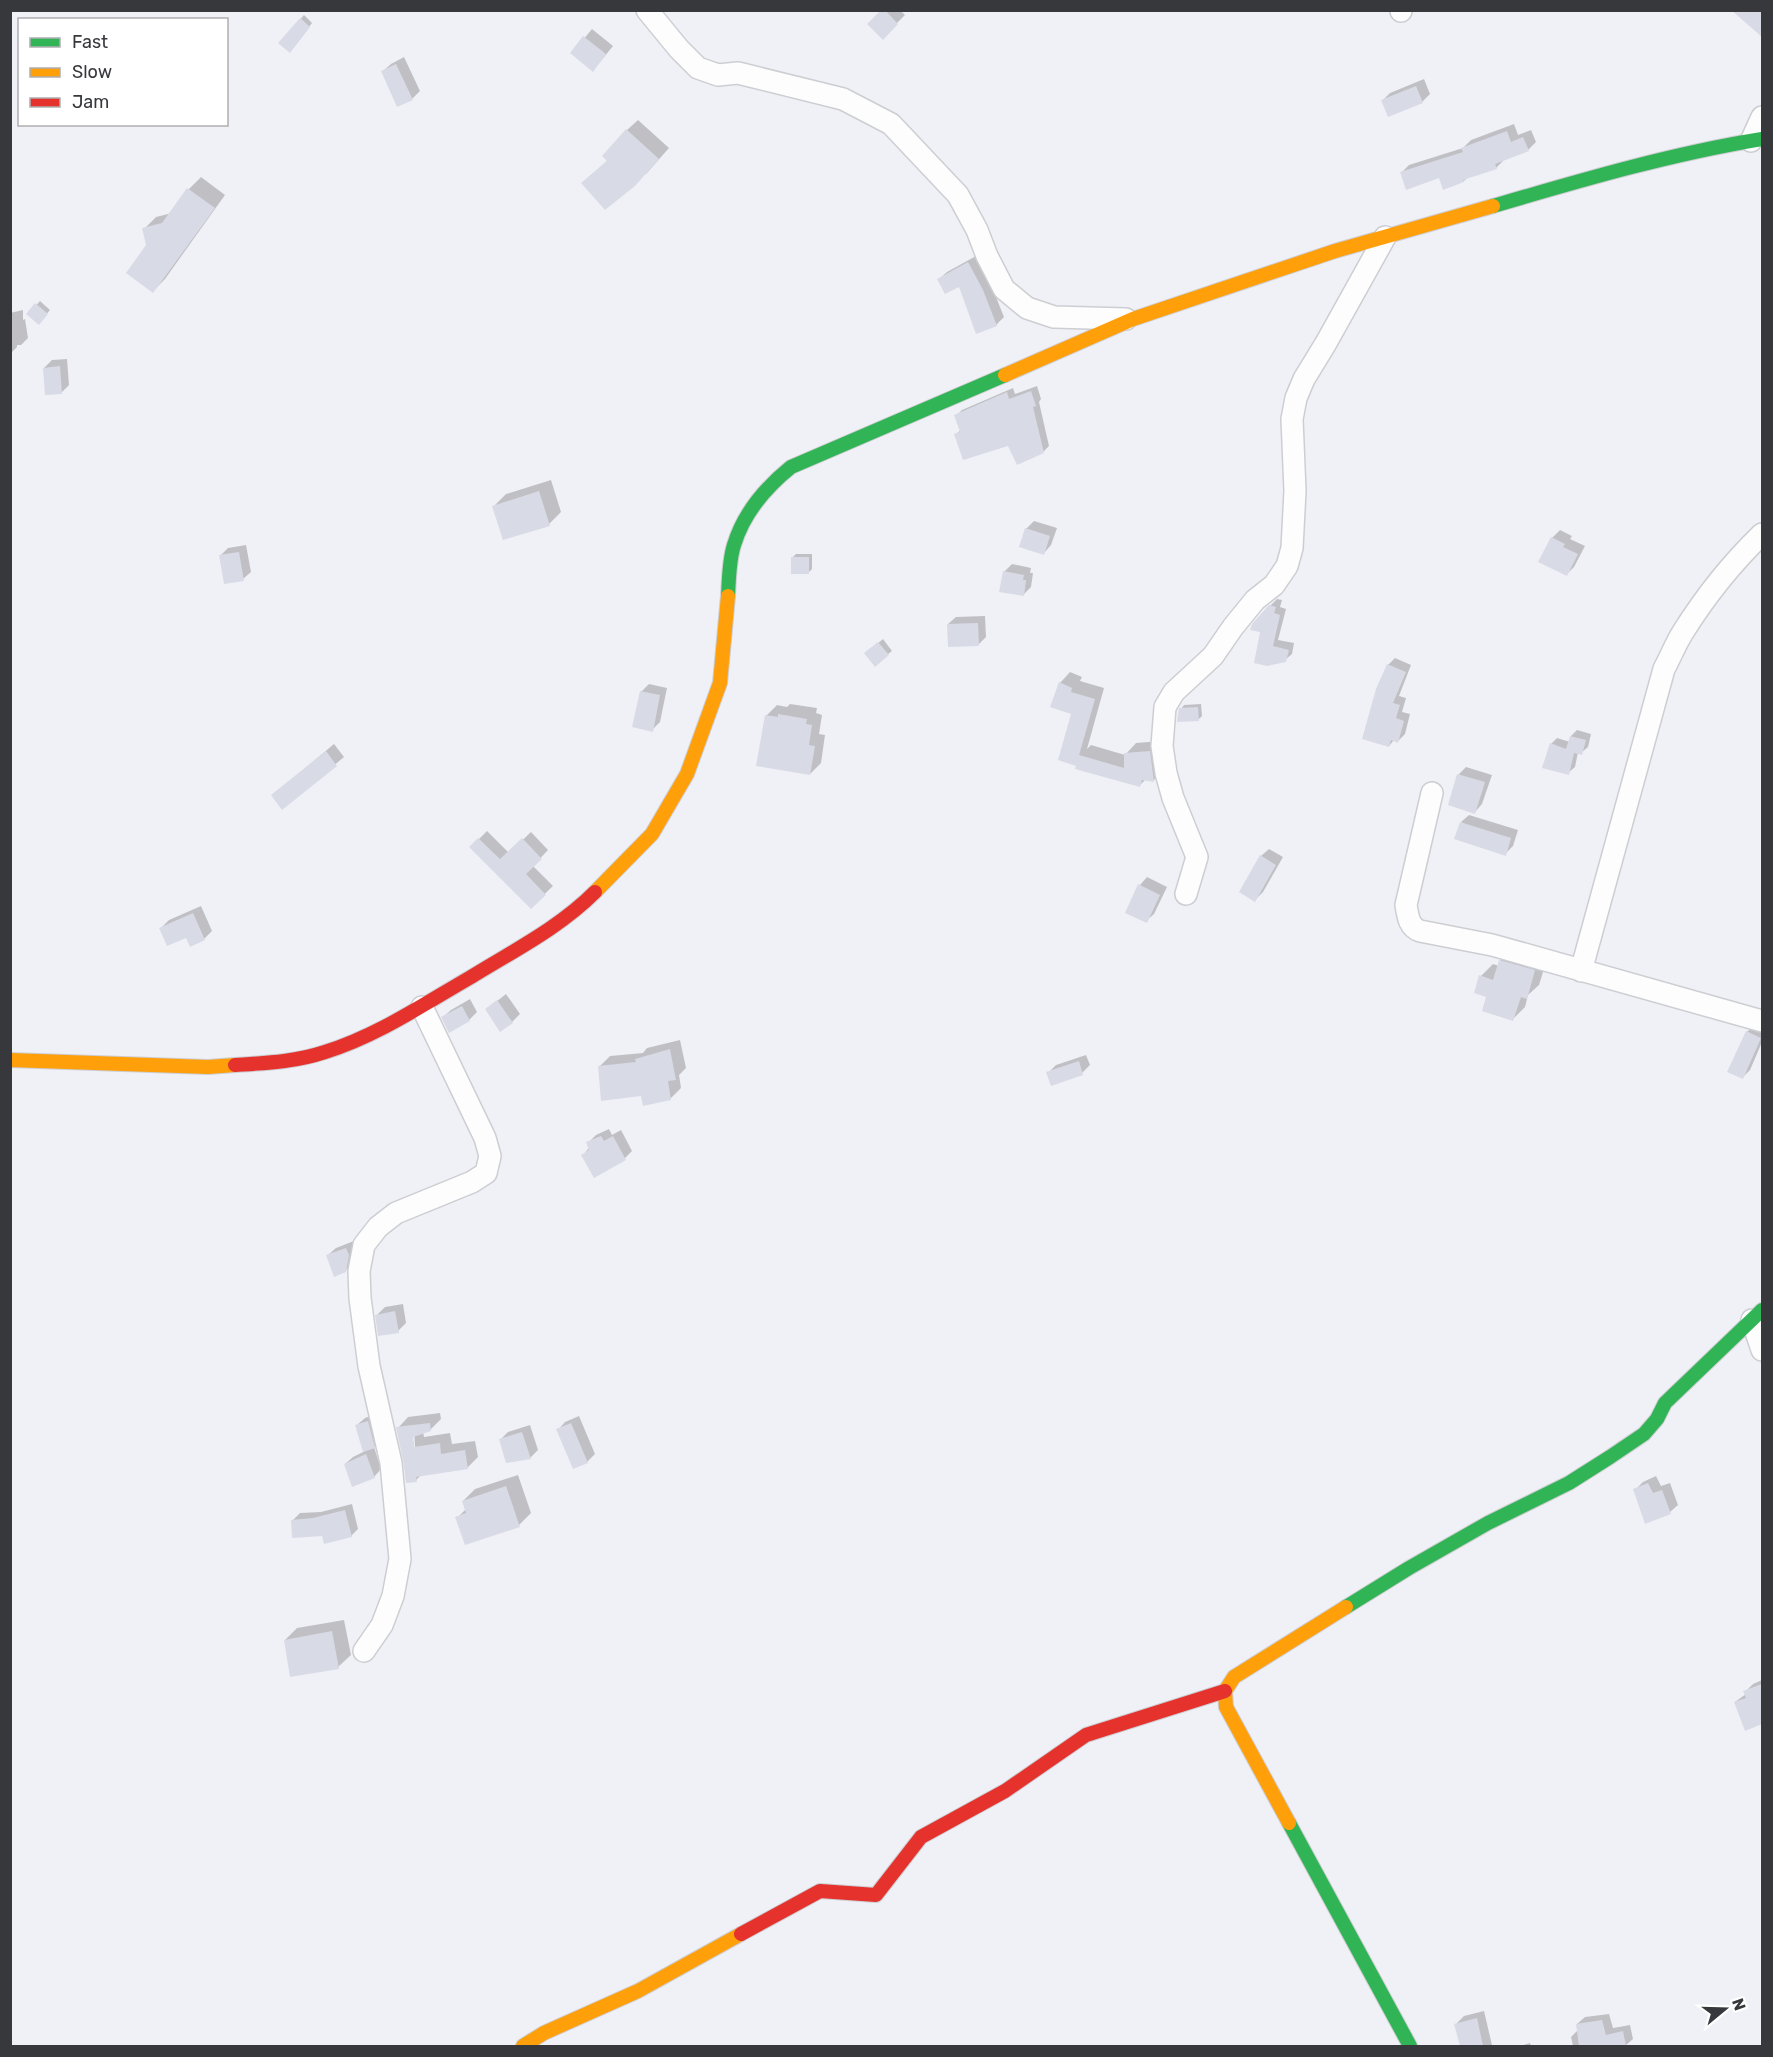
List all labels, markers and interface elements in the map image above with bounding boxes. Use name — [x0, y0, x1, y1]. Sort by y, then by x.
legend — [18, 18, 228, 126]
text: Fast — [72, 31, 108, 53]
text: Slow — [72, 61, 112, 83]
text: Jam — [72, 91, 109, 113]
north arrow — [1695, 1979, 1755, 2039]
text: N — [1728, 1996, 1750, 2013]

